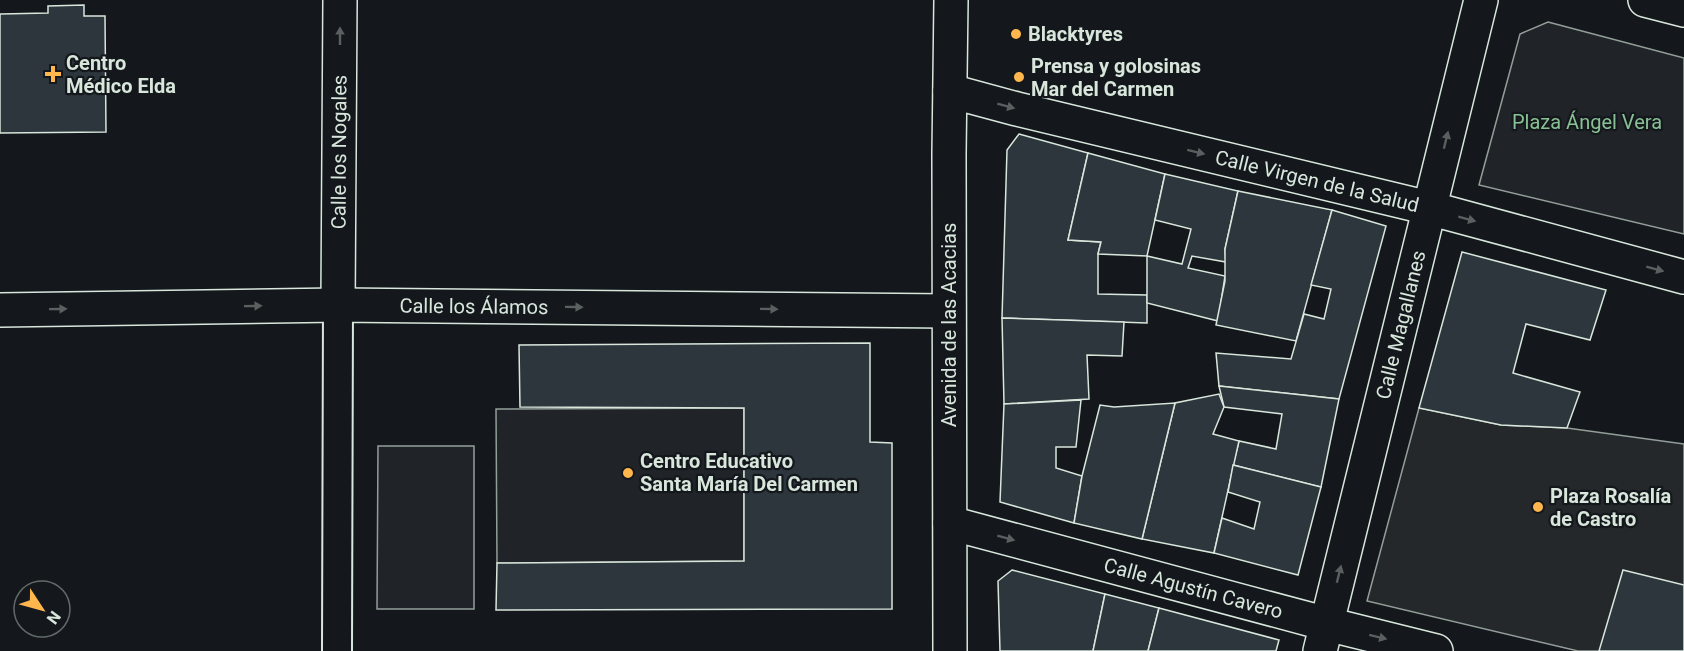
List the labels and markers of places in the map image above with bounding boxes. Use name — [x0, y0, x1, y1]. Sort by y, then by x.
place label: Blacktyres — [1028, 22, 1123, 46]
marker: Blacktyres — [1009, 27, 1023, 41]
place label: Centro Médico Elda — [66, 51, 176, 98]
place label: Prensa y golosinas Mar del Carmen — [1031, 54, 1201, 101]
marker: Centro Médico Elda — [44, 65, 62, 83]
marker: Prensa y golosinas Mar del Carmen — [1012, 70, 1026, 84]
place label: Centro Educativo Santa María Del Carmen — [640, 449, 858, 496]
marker: Centro Educativo Santa María Del Carmen — [621, 466, 635, 480]
place label: Plaza Rosalía de Castro — [1550, 484, 1672, 531]
marker: Plaza Rosalía de Castro — [1531, 500, 1545, 514]

